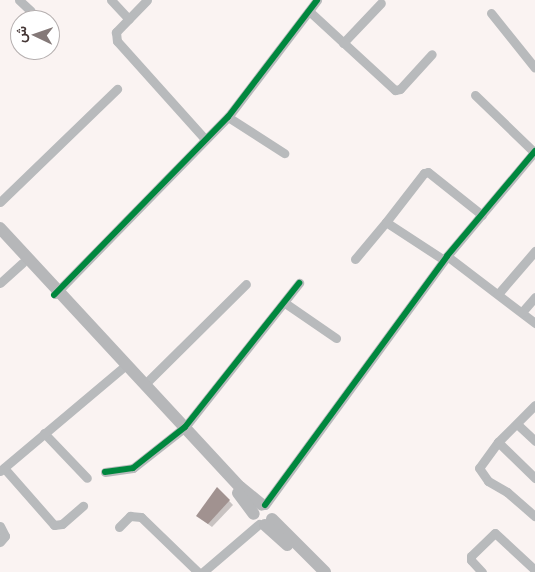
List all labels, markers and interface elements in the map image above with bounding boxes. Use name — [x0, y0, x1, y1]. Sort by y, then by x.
north arrow — [10, 10, 60, 60]
text: ش — [13, 25, 29, 43]

